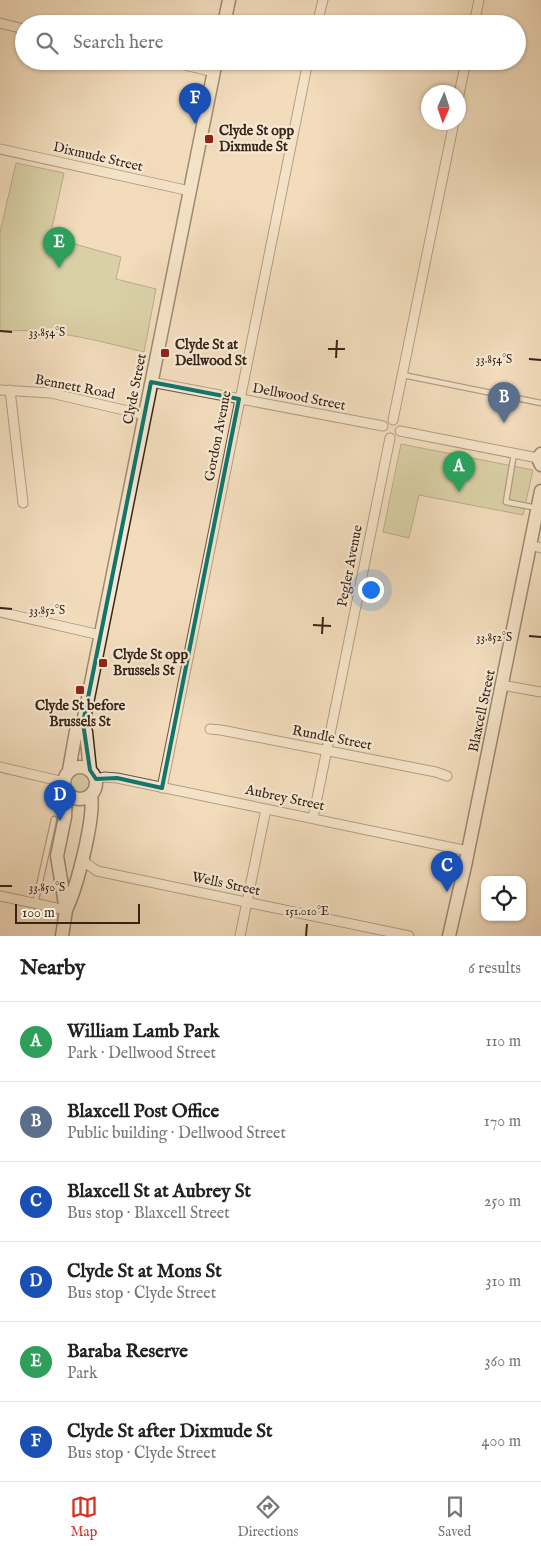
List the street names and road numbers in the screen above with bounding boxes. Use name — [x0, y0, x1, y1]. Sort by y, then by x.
street label: Dixmude Street — [51, 138, 145, 176]
street label: Clyde Street — [119, 352, 151, 426]
street label: Bennett Road — [33, 370, 117, 404]
street label: Dellwood Street — [251, 379, 347, 415]
street label: Gordon Avenue — [200, 389, 236, 483]
street label: Pegler Avenue — [333, 523, 367, 609]
street label: Blaxcell Street — [464, 668, 500, 754]
street label: Rundle Street — [291, 721, 374, 755]
street label: Aubrey Street — [243, 781, 326, 815]
street label: Wells Street — [190, 868, 262, 900]

